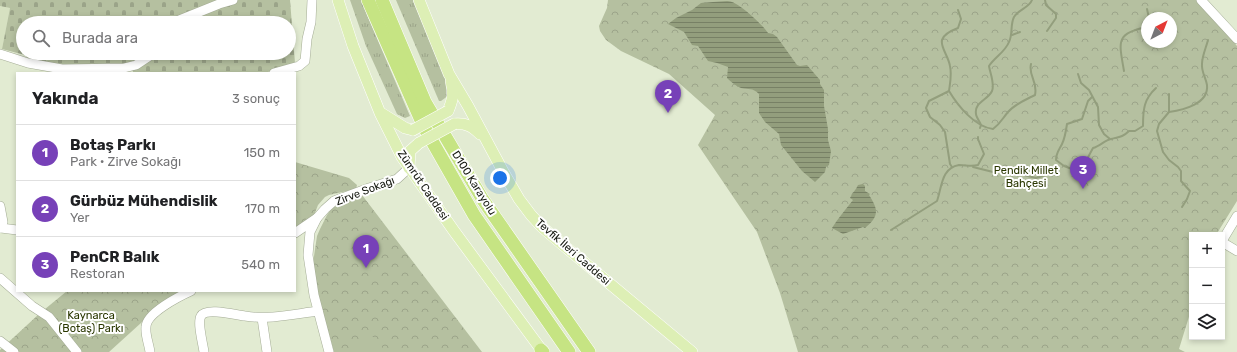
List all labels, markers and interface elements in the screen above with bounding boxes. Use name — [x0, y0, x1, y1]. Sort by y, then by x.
north arrow — [1141, 12, 1177, 48]
search box — [16, 16, 296, 60]
icon: search — [30, 27, 52, 49]
text: Burada ara — [62, 29, 138, 47]
pin: 2 — [655, 80, 681, 113]
text: Yakında — [32, 88, 98, 108]
text: 3 sonuç — [232, 91, 280, 106]
text: Botaş Parkı — [70, 136, 156, 154]
text: 1 — [42, 145, 48, 160]
text: 150 m — [244, 145, 280, 160]
street label: Zümrüt Caddesi — [395, 148, 451, 222]
street label: D100 Karayolu — [449, 149, 499, 217]
text: Park · Zirve Sokağı — [70, 154, 181, 169]
pin: 3 — [1070, 156, 1096, 189]
park label: Pendik Millet Bahçesi — [994, 164, 1059, 190]
your location — [490, 168, 510, 188]
street label: Zirve Sokağı — [334, 174, 396, 208]
text: Gürbüz Mühendislik — [70, 192, 218, 210]
text: 2 — [41, 201, 49, 216]
text: 170 m — [245, 201, 280, 216]
text: Yer — [70, 210, 90, 225]
street label: Tevfik İleri Caddesi — [533, 216, 613, 288]
map controls — [1189, 232, 1225, 340]
button: + — [1189, 232, 1225, 268]
pin: 1 — [353, 235, 379, 268]
text: PenCR Balık — [70, 248, 159, 266]
text: 3 — [41, 257, 49, 272]
text: 540 m — [241, 257, 280, 272]
text: Restoran — [70, 266, 125, 281]
button: − — [1189, 268, 1225, 304]
button: layers — [1189, 304, 1225, 340]
park label: Kaynarca (Botaş) Parkı — [59, 309, 123, 335]

